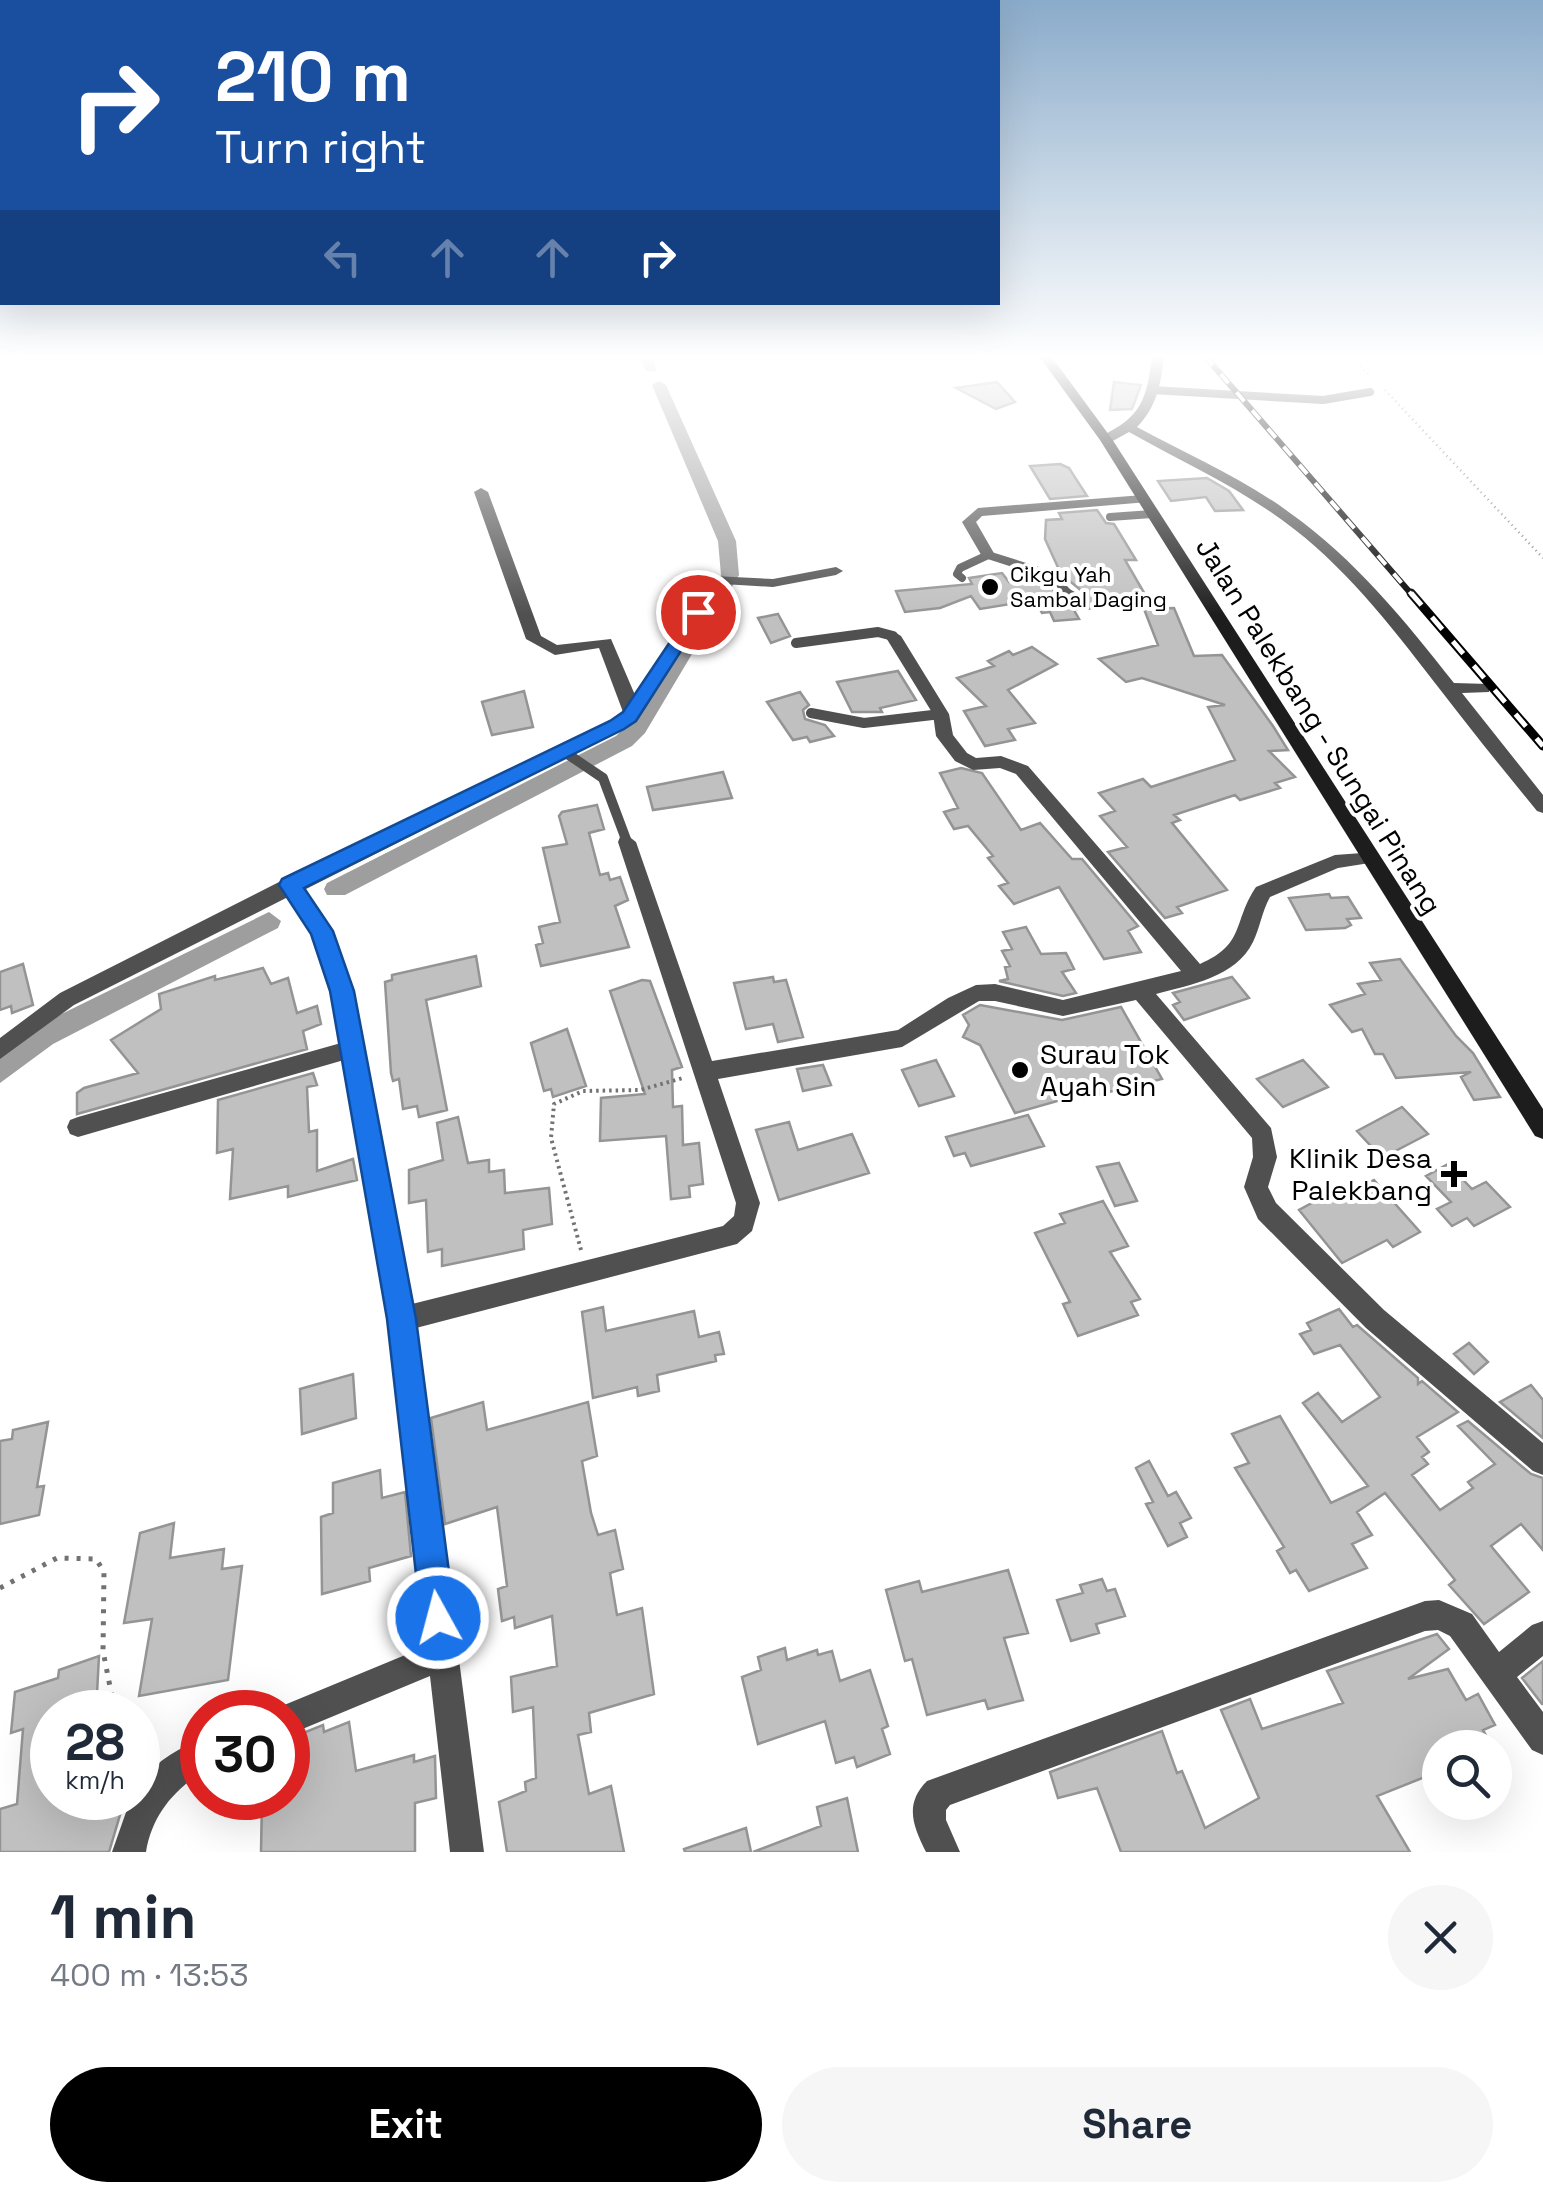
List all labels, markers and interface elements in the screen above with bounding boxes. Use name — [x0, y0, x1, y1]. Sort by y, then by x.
text: 210 m — [215, 32, 411, 121]
icon: right — [50, 40, 180, 170]
text: Turn right — [215, 119, 426, 176]
icon: left — [315, 230, 370, 285]
icon: ahead — [420, 230, 475, 285]
icon: ahead — [525, 230, 580, 285]
icon: right — [630, 230, 685, 285]
street label: Jalan Palekbang - Sungai Pinang — [1188, 531, 1450, 921]
place label: Cikgu Yah Sambal Daging — [1010, 560, 1167, 613]
pin — [656, 570, 741, 655]
marker: Cikgu Yah Sambal Daging — [979, 576, 1001, 598]
icon: arrive — [671, 585, 726, 640]
place label: Surau Tok Ayah Sin — [1040, 1036, 1170, 1104]
marker: Surau Tok Ayah Sin — [1009, 1059, 1031, 1081]
place label: Klinik Desa Palekbang — [1289, 1140, 1432, 1208]
marker: Klinik Desa Palekbang — [1441, 1161, 1467, 1187]
position arrow — [386, 1566, 490, 1670]
speed limit sign: 30 — [180, 1690, 310, 1820]
text: 28 — [65, 1711, 125, 1775]
map controls — [1422, 1730, 1512, 1820]
button: search — [1422, 1730, 1512, 1820]
text: km/h — [65, 1764, 125, 1796]
text: 1 min — [50, 1879, 197, 1956]
button: close — [1388, 1885, 1493, 1990]
text: 400 m · 13:53 — [50, 1955, 249, 1995]
button: Exit — [50, 2067, 762, 2182]
button: Share — [782, 2067, 1493, 2182]

